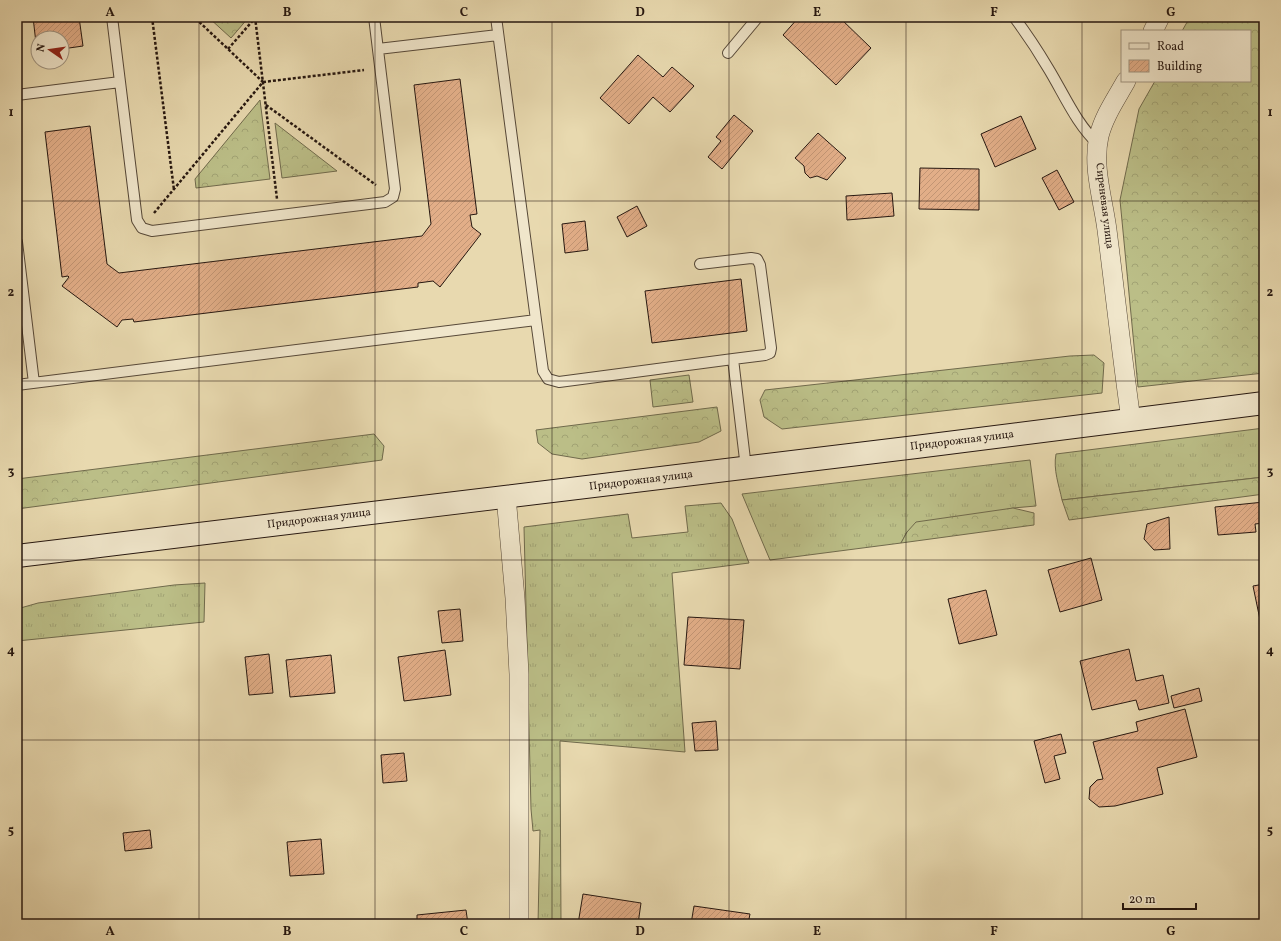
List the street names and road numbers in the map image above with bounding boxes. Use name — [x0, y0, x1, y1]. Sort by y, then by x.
street label: Сиреневая улица — [1091, 162, 1117, 250]
street label: Придорожная улица — [909, 427, 1015, 455]
street label: Придорожная улица — [588, 467, 694, 495]
street label: Придорожная улица — [266, 505, 372, 533]

